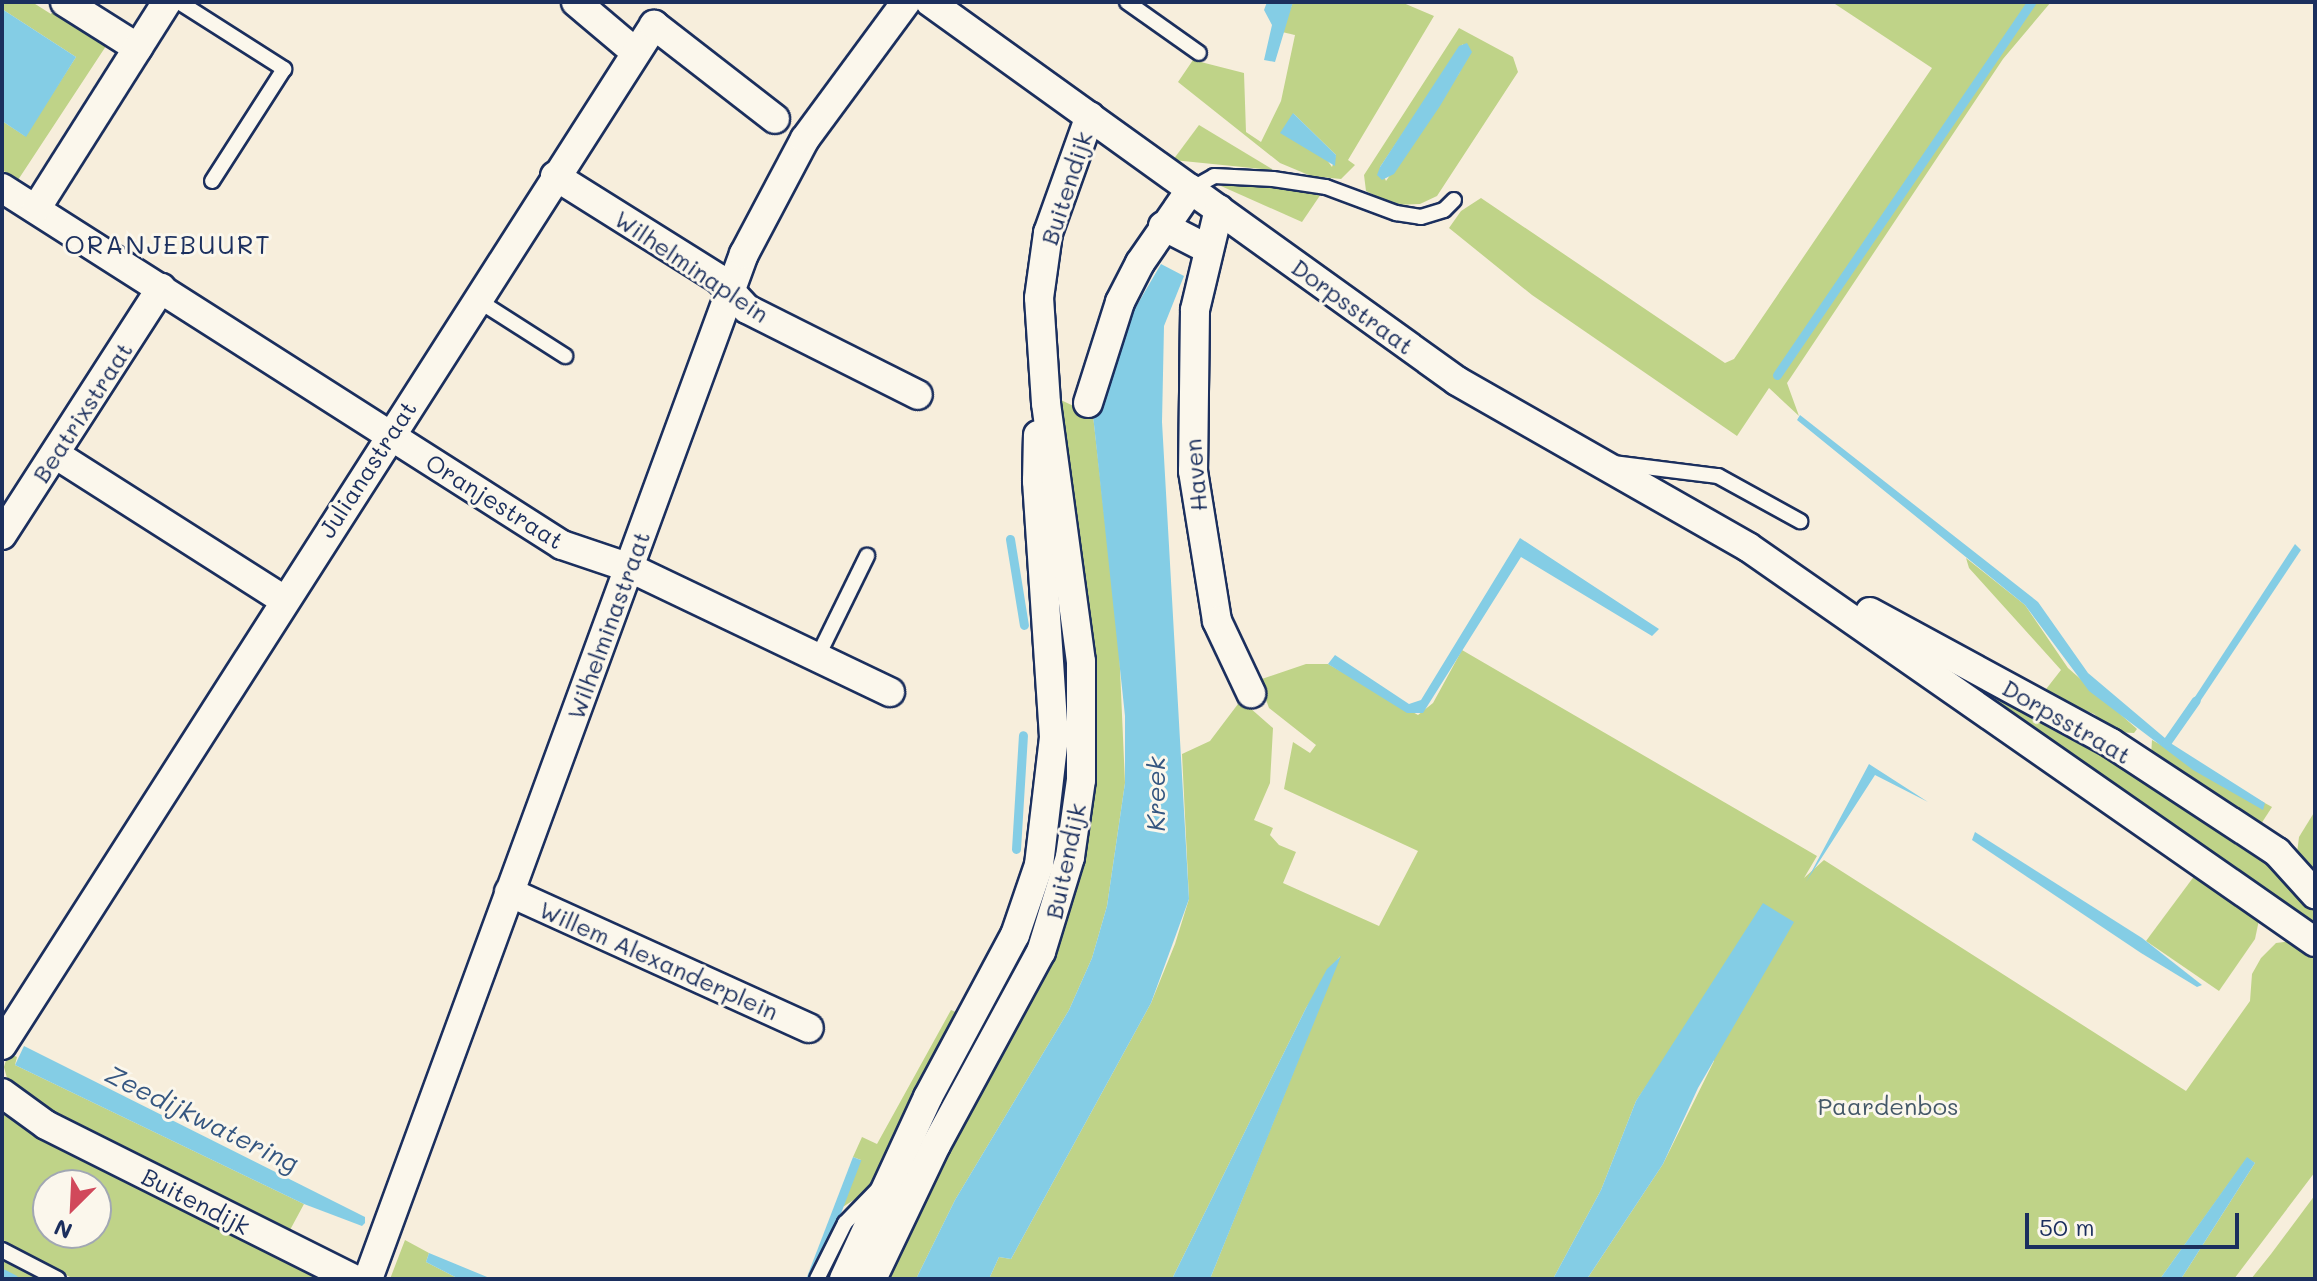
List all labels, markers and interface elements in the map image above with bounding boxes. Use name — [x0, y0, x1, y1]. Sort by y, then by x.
street label: Buitendijk — [1034, 128, 1098, 248]
street label: Wilhelminaplein — [609, 204, 775, 328]
district label: ORANJEBUURT — [64, 229, 272, 261]
street label: Dorpsstraat — [1286, 252, 1420, 360]
street label: Beatrixstraat — [26, 336, 138, 488]
street label: Julianastraat — [312, 395, 422, 543]
street label: Haven — [1177, 437, 1213, 513]
street label: Oranjestraat — [421, 447, 569, 555]
street label: Wilhelminastraat — [561, 527, 655, 723]
street label: Dorpsstraat — [1997, 673, 2137, 769]
water label: Kreek — [1140, 757, 1172, 831]
street label: Buitendijk — [1039, 801, 1091, 921]
street label: Willem Alexanderplein — [535, 894, 783, 1026]
water label: Zeedijkwatering — [100, 1059, 304, 1179]
park label: Paardenbos — [1817, 1092, 1959, 1120]
street label: Buitendijk — [137, 1162, 255, 1240]
north arrow — [32, 1169, 112, 1249]
scale bar — [2029, 1197, 2243, 1247]
text: 50 m — [2039, 1211, 2095, 1242]
text: N — [49, 1213, 76, 1246]

